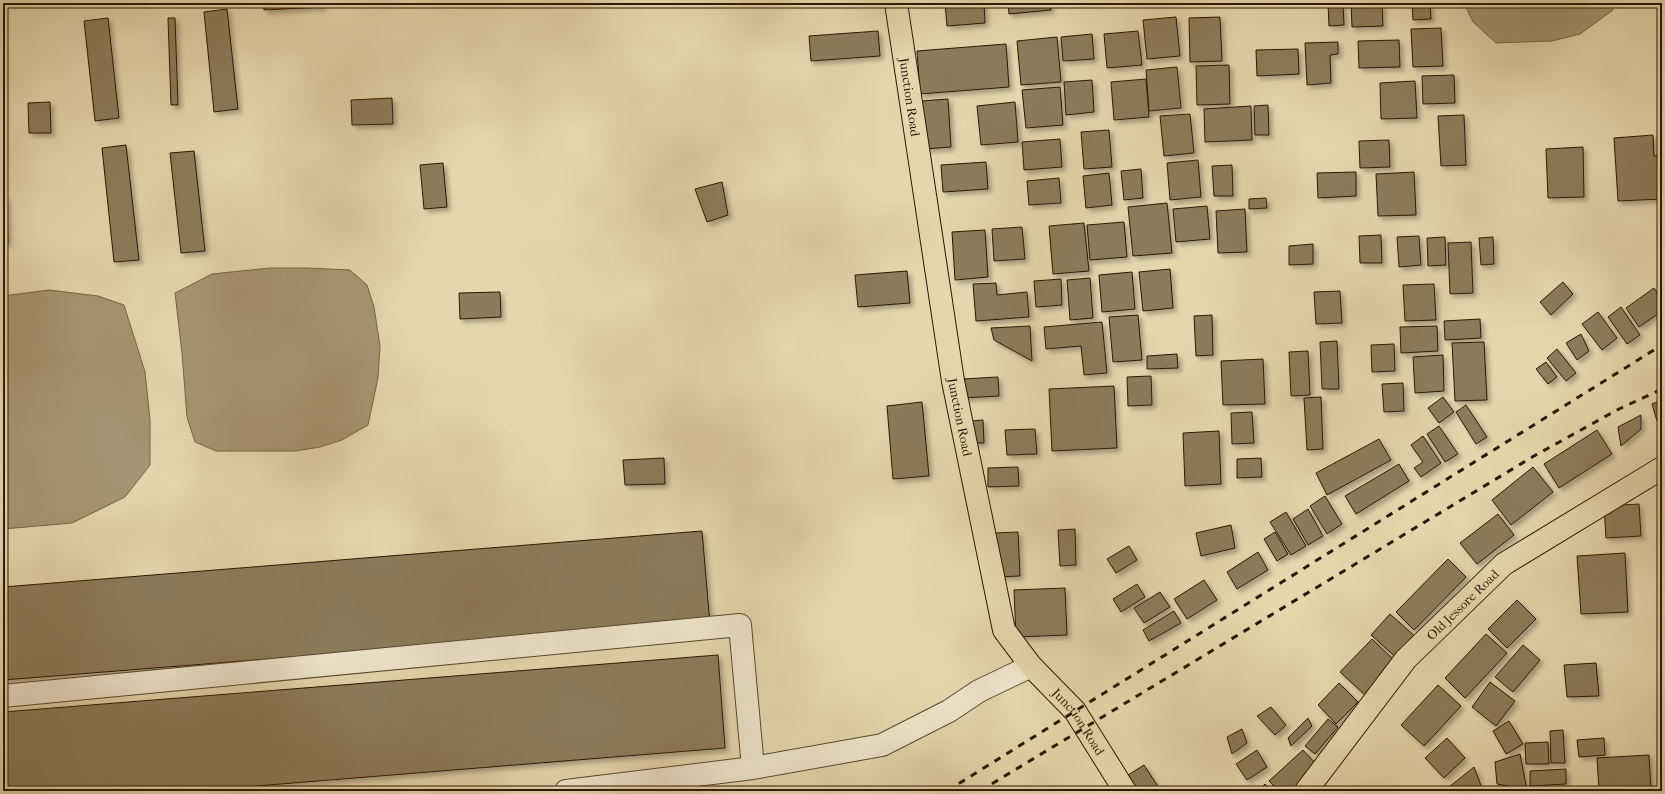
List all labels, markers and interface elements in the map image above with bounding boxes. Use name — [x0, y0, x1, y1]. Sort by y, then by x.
street label: Junction Road — [896, 56, 923, 138]
street label: Junction Road — [944, 376, 975, 458]
street label: Old Jessore Road — [1423, 566, 1502, 643]
street label: Junction Road — [1048, 685, 1108, 759]

